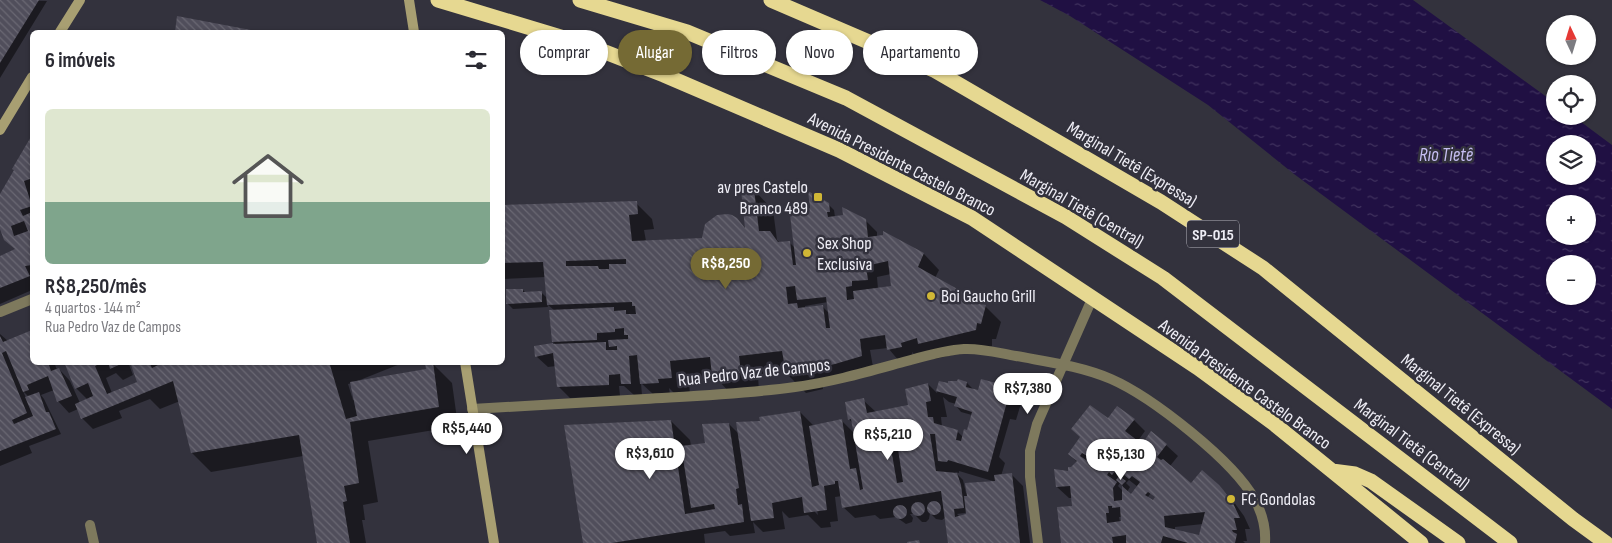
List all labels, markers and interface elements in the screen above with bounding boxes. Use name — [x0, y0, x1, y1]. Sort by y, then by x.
north arrow — [1546, 15, 1596, 65]
map controls — [1546, 15, 1596, 305]
chip: Comprar — [520, 30, 608, 75]
chip: Alugar — [618, 30, 692, 75]
chip: Filtros — [702, 30, 776, 75]
chip: Novo — [786, 30, 853, 75]
chip: Apartamento — [863, 30, 978, 75]
icon: filters — [462, 46, 490, 74]
text: 6 imóveis — [45, 48, 115, 73]
button: locate — [1546, 75, 1596, 125]
street label: Avenida Presidente Castelo Branco — [804, 108, 999, 221]
street label: Marginal Tietê (Expressa) — [1063, 117, 1201, 212]
button: layers — [1546, 135, 1596, 185]
icon: home — [223, 141, 313, 231]
water label: Rio Tietê — [1419, 144, 1474, 167]
street label: Marginal Tietê (Central) — [1016, 165, 1147, 252]
place label: av pres Castelo Branco 489 — [717, 177, 808, 219]
marker: av pres Castelo Branco 489 — [812, 191, 824, 203]
button: + — [1546, 195, 1596, 245]
road number: SP-015 — [1187, 220, 1239, 248]
place label: Sex Shop Exclusiva — [817, 233, 872, 275]
marker: Sex Shop Exclusiva — [801, 247, 813, 259]
pin: R$8,250 — [680, 248, 772, 290]
text: R$8,250 — [702, 254, 750, 273]
button: − — [1546, 255, 1596, 305]
text: R$8,250/mês — [45, 274, 147, 299]
place label: Boi Gaucho Grill — [941, 286, 1036, 307]
marker: Boi Gaucho Grill — [925, 290, 937, 302]
text: 4 quartos · 144 m² — [45, 299, 141, 318]
street label: Avenida Presidente Castelo Branco — [1154, 314, 1335, 454]
text: Rua Pedro Vaz de Campos — [45, 318, 181, 337]
street label: Marginal Tietê (Expressa) — [1397, 350, 1525, 459]
street label: Rua Pedro Vaz de Campos — [677, 354, 831, 391]
pin: R$7,380 — [982, 372, 1074, 415]
text: R$7,380 — [1004, 379, 1052, 398]
street label: Marginal Tietê (Central) — [1350, 394, 1474, 495]
pin: R$5,440 — [421, 412, 513, 455]
pin: R$5,210 — [842, 418, 934, 461]
text: R$5,440 — [442, 419, 492, 438]
text: R$5,210 — [864, 425, 912, 444]
pin: R$3,610 — [604, 438, 696, 480]
pin: R$5,130 — [1075, 438, 1167, 481]
text: R$3,610 — [626, 444, 674, 463]
text: R$5,130 — [1097, 445, 1145, 464]
place label: FC Gondolas — [1241, 489, 1315, 510]
marker: FC Gondolas — [1225, 493, 1237, 505]

